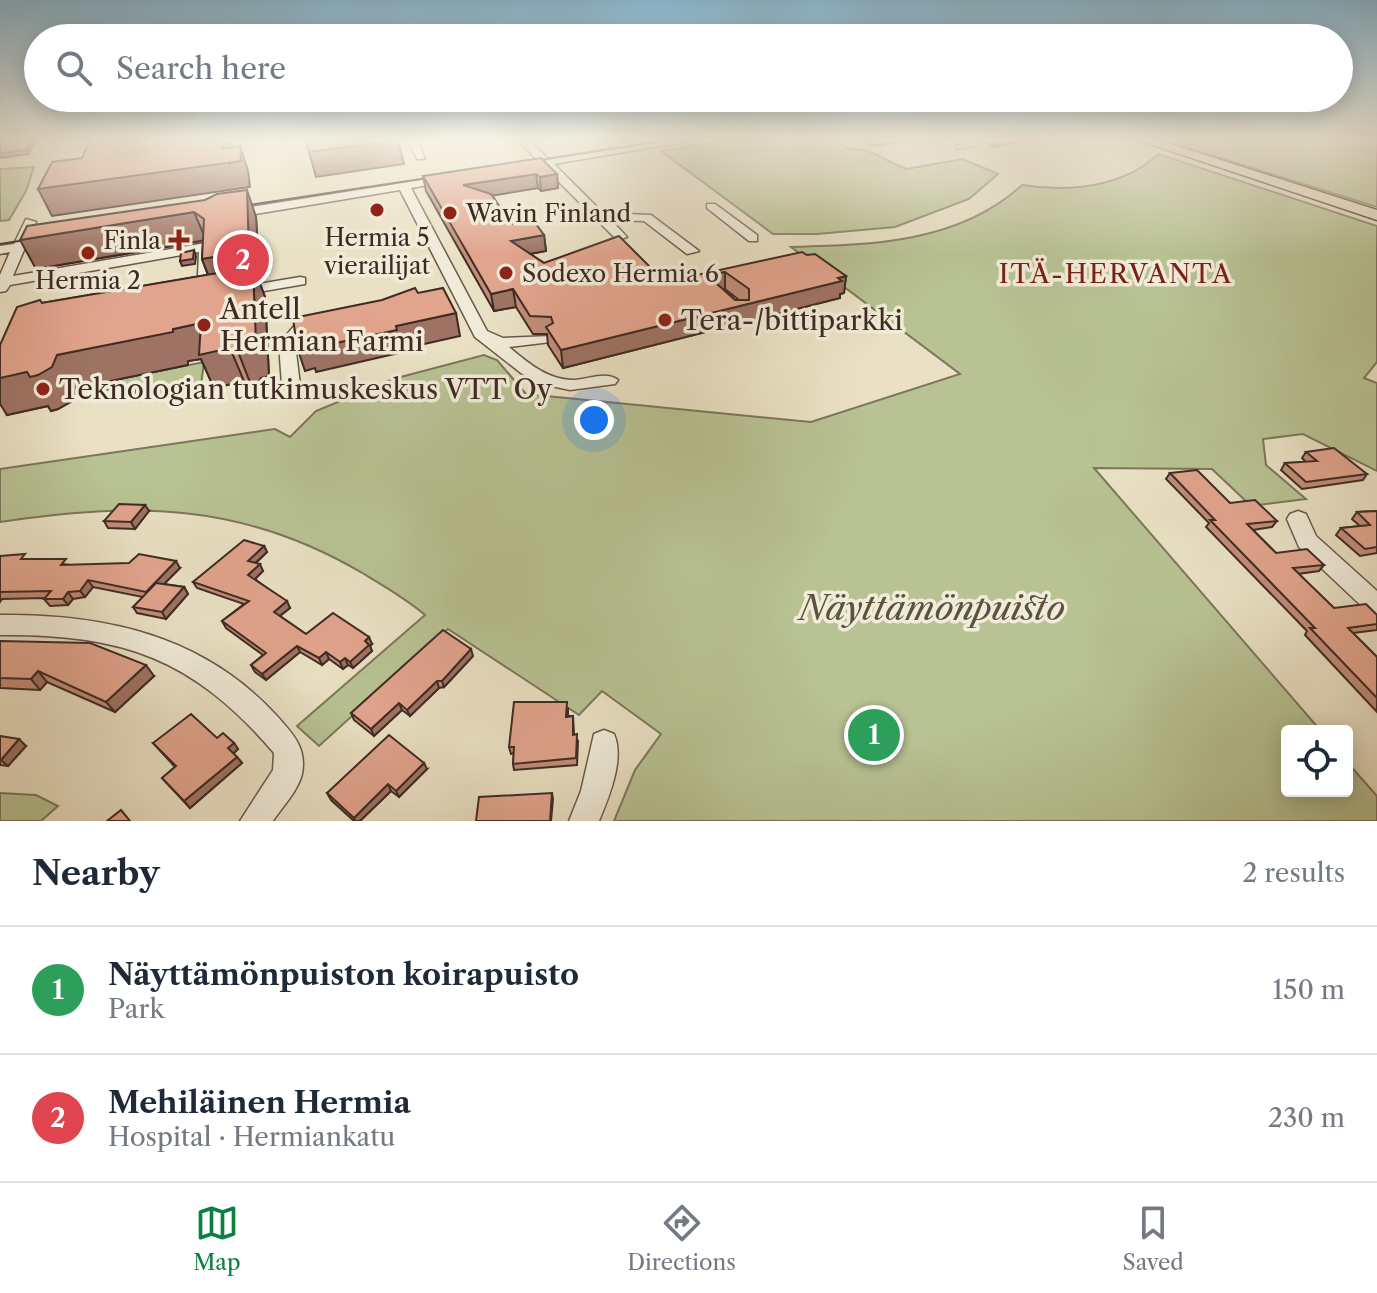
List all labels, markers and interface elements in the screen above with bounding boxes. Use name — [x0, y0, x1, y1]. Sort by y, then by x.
search box — [24, 24, 1353, 112]
icon: search — [52, 46, 96, 90]
text: Search here — [116, 50, 286, 87]
place label: Wavin Finland — [465, 199, 632, 228]
marker: Hermia 5 vierailijat — [368, 201, 386, 219]
marker: Wavin Finland — [441, 204, 459, 222]
place label: Hermia 5 vierailijat — [323, 223, 431, 280]
place label: Finla — [103, 226, 161, 255]
marker: Finla — [168, 229, 190, 251]
pin: 2 — [217, 230, 269, 290]
marker: Hermia 2 — [79, 244, 97, 262]
district label: ITÄ-HERVANTA — [999, 258, 1233, 290]
place label: Sodexo Hermia 6 — [522, 259, 719, 288]
marker: Sodexo Hermia 6 — [497, 264, 515, 282]
place label: Hermia 2 — [35, 266, 141, 295]
place label: Antell Hermian Farmi — [219, 292, 424, 358]
place label: Tera-/bittiparkki — [681, 303, 903, 337]
marker: Tera-/bittiparkki — [656, 311, 674, 329]
marker: Antell Hermian Farmi — [195, 316, 213, 334]
place label: Teknologian tutkimuskeskus VTT Oy — [59, 372, 553, 406]
marker: Teknologian tutkimuskeskus VTT Oy — [34, 380, 52, 398]
your location — [574, 400, 614, 440]
park label: Näyttämönpuisto — [796, 587, 1065, 629]
pin: 1 — [848, 705, 900, 765]
map controls — [1281, 725, 1353, 797]
button: locate — [1281, 725, 1353, 797]
text: Nearby — [32, 852, 160, 894]
text: 2 results — [1242, 857, 1345, 889]
text: Näyttämönpuiston koirapuisto — [108, 956, 579, 993]
text: 1 — [52, 974, 64, 1006]
text: 150 m — [1272, 974, 1345, 1006]
text: Park — [108, 993, 165, 1025]
text: Mehiläinen Hermia — [108, 1084, 411, 1121]
text: 2 — [50, 1102, 66, 1134]
text: 230 m — [1268, 1102, 1345, 1134]
text: Hospital · Hermiankatu — [108, 1121, 395, 1153]
tab: Map — [193, 1201, 241, 1276]
tab: Directions — [627, 1201, 736, 1276]
tab: Saved — [1123, 1201, 1184, 1276]

